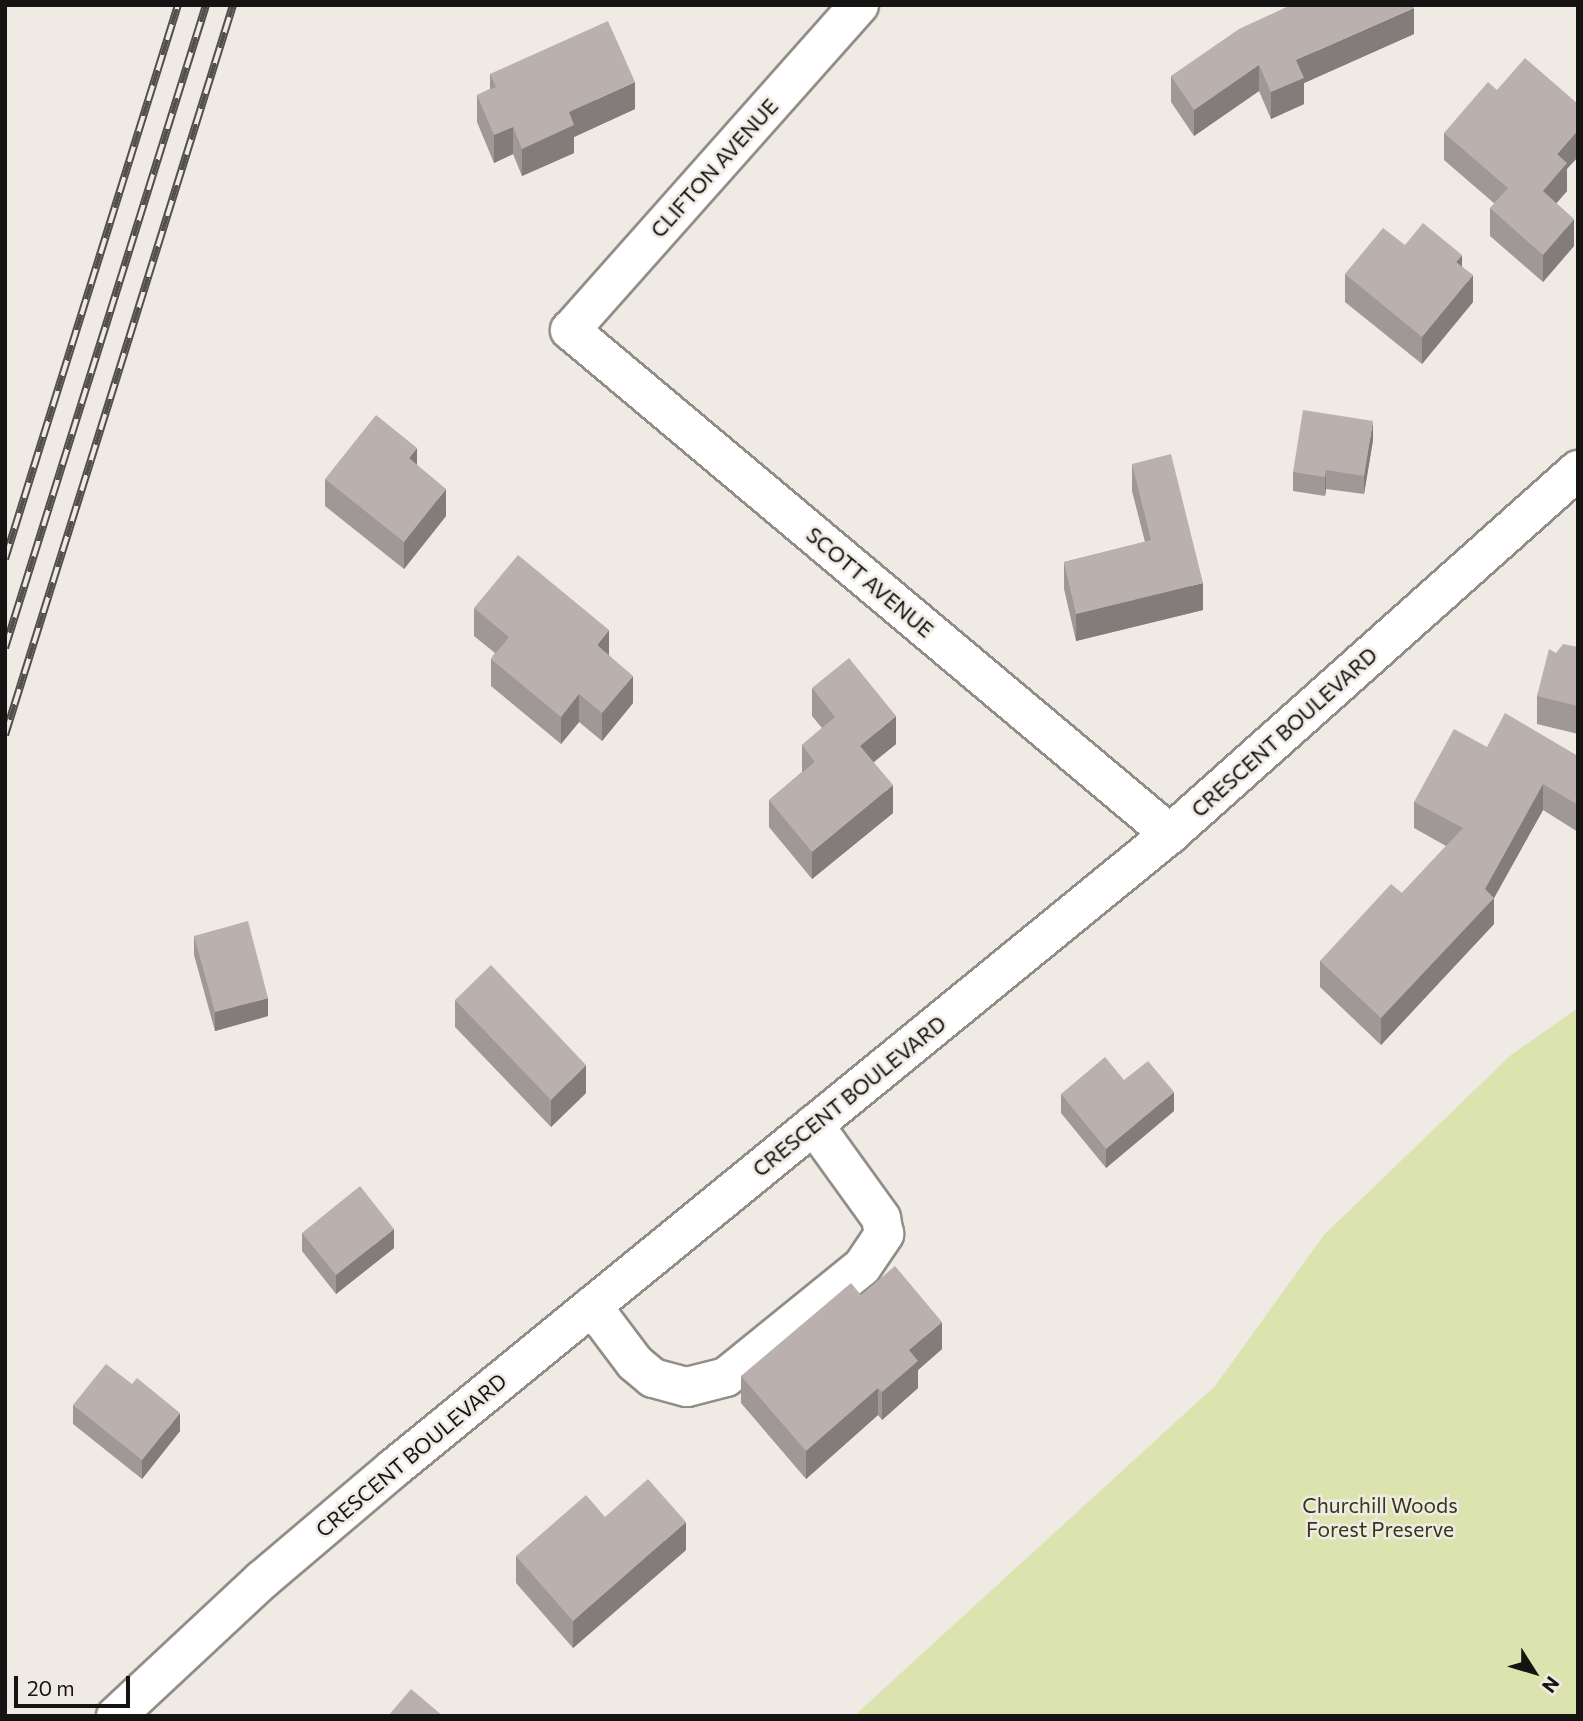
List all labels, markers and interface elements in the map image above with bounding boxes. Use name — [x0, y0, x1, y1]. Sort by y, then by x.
street label: CLIFTON AVENUE — [645, 94, 783, 242]
street label: SCOTT AVENUE — [802, 522, 938, 642]
street label: CRESCENT BOULEVARD — [1186, 642, 1382, 822]
street label: CRESCENT BOULEVARD — [747, 1010, 951, 1182]
street label: CRESCENT BOULEVARD — [311, 1368, 511, 1542]
park label: Churchill Woods Forest Preserve — [1302, 1492, 1458, 1542]
north arrow — [1499, 1637, 1569, 1707]
scale bar — [18, 1662, 133, 1706]
text: N — [1538, 1672, 1565, 1698]
text: 20 m — [27, 1675, 75, 1700]

